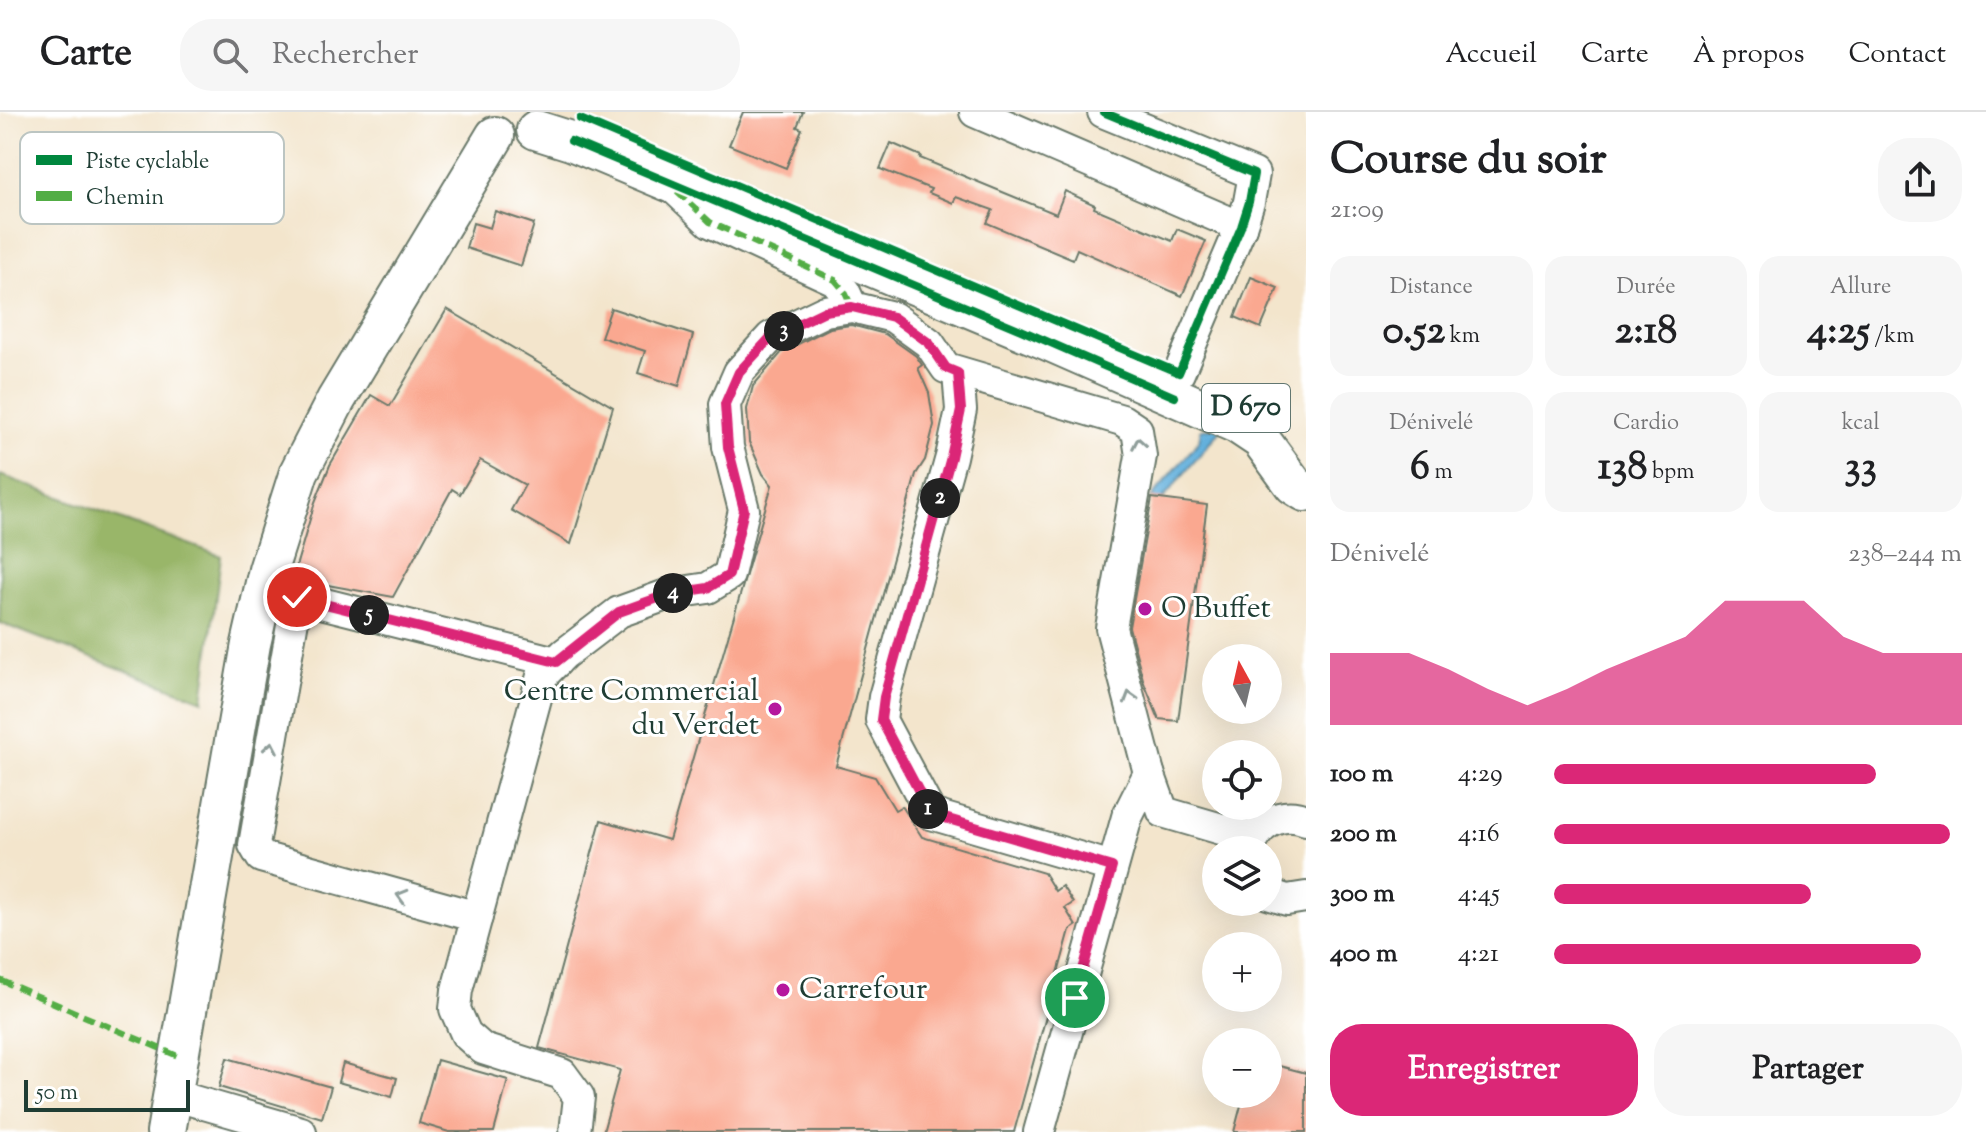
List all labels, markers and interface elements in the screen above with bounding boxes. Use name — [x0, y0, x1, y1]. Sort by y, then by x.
search box — [180, 19, 740, 91]
text: Carte — [40, 28, 132, 82]
icon: search — [208, 33, 252, 77]
text: Rechercher — [272, 34, 419, 77]
text: Accueil — [1445, 35, 1537, 75]
text: Carte — [1581, 35, 1649, 75]
text: À propos — [1693, 35, 1804, 75]
text: Contact — [1848, 35, 1946, 75]
text: Course du soir — [1330, 130, 1607, 193]
legend — [20, 132, 284, 224]
button: share — [1878, 138, 1962, 222]
text: Piste cyclable — [86, 147, 209, 179]
text: Chemin — [86, 183, 164, 215]
text: 21:09 — [1330, 192, 1384, 229]
text: Distance — [1390, 272, 1473, 304]
text: Durée — [1617, 272, 1675, 304]
text: Allure — [1830, 272, 1891, 304]
text: 0.52 — [1383, 304, 1445, 361]
text: 2:18 — [1615, 304, 1677, 361]
text: 4:25 — [1807, 304, 1870, 361]
pin: 3 — [764, 311, 804, 351]
text: 3 — [780, 315, 788, 347]
text: km — [1445, 321, 1480, 353]
text: /km — [1870, 321, 1914, 353]
road number: D 670 — [1202, 384, 1290, 432]
text: Dénivelé — [1389, 408, 1473, 440]
text: Cardio — [1613, 408, 1679, 440]
text: kcal — [1842, 408, 1880, 440]
one-way arrow — [1131, 436, 1148, 450]
text: 6 — [1410, 440, 1430, 497]
text: 138 — [1598, 440, 1647, 497]
text: 33 — [1845, 440, 1877, 497]
text: m — [1430, 457, 1453, 489]
text: bpm — [1647, 457, 1694, 489]
pin: 2 — [920, 478, 960, 518]
text: 2 — [935, 482, 945, 514]
text: Dénivelé — [1330, 536, 1429, 573]
text: 238–244 m — [1848, 536, 1962, 573]
pin — [263, 563, 331, 631]
pin: 4 — [653, 573, 693, 613]
icon: check — [275, 575, 319, 619]
text: 4 — [667, 577, 679, 609]
place label: O Buffet — [1161, 588, 1271, 631]
pin: 5 — [349, 595, 389, 635]
text: 5 — [365, 599, 373, 631]
marker: O Buffet — [1136, 600, 1154, 618]
north arrow — [1202, 644, 1282, 724]
map controls — [1202, 644, 1282, 1108]
place label: Centre Commercial du Verdet — [504, 671, 759, 748]
one-way arrow — [1123, 691, 1139, 704]
marker: Centre Commercial du Verdet — [766, 700, 784, 718]
one-way arrow — [262, 740, 279, 754]
button: locate — [1202, 740, 1282, 820]
text: 100 m — [1330, 756, 1393, 793]
text: 4:29 — [1458, 756, 1503, 793]
pin: 1 — [908, 789, 948, 829]
text: 1 — [924, 793, 932, 825]
text: 200 m — [1330, 816, 1397, 853]
text: 4:16 — [1458, 816, 1500, 853]
button: layers — [1202, 836, 1282, 916]
text: 300 m — [1330, 876, 1395, 913]
text: 4:45 — [1458, 876, 1500, 913]
one-way arrow — [395, 889, 409, 906]
button: + — [1202, 932, 1282, 1012]
text: 400 m — [1330, 936, 1397, 973]
text: 4:21 — [1458, 936, 1499, 973]
pin — [1041, 964, 1109, 1032]
place label: Carrefour — [799, 969, 927, 1012]
icon: arrive — [1053, 976, 1097, 1020]
marker: Carrefour — [774, 981, 792, 999]
button: Enregistrer — [1330, 1024, 1638, 1116]
button: Partager — [1654, 1024, 1962, 1116]
button: − — [1202, 1028, 1282, 1108]
scale bar — [24, 1076, 190, 1112]
text: 50 m — [36, 1078, 78, 1110]

